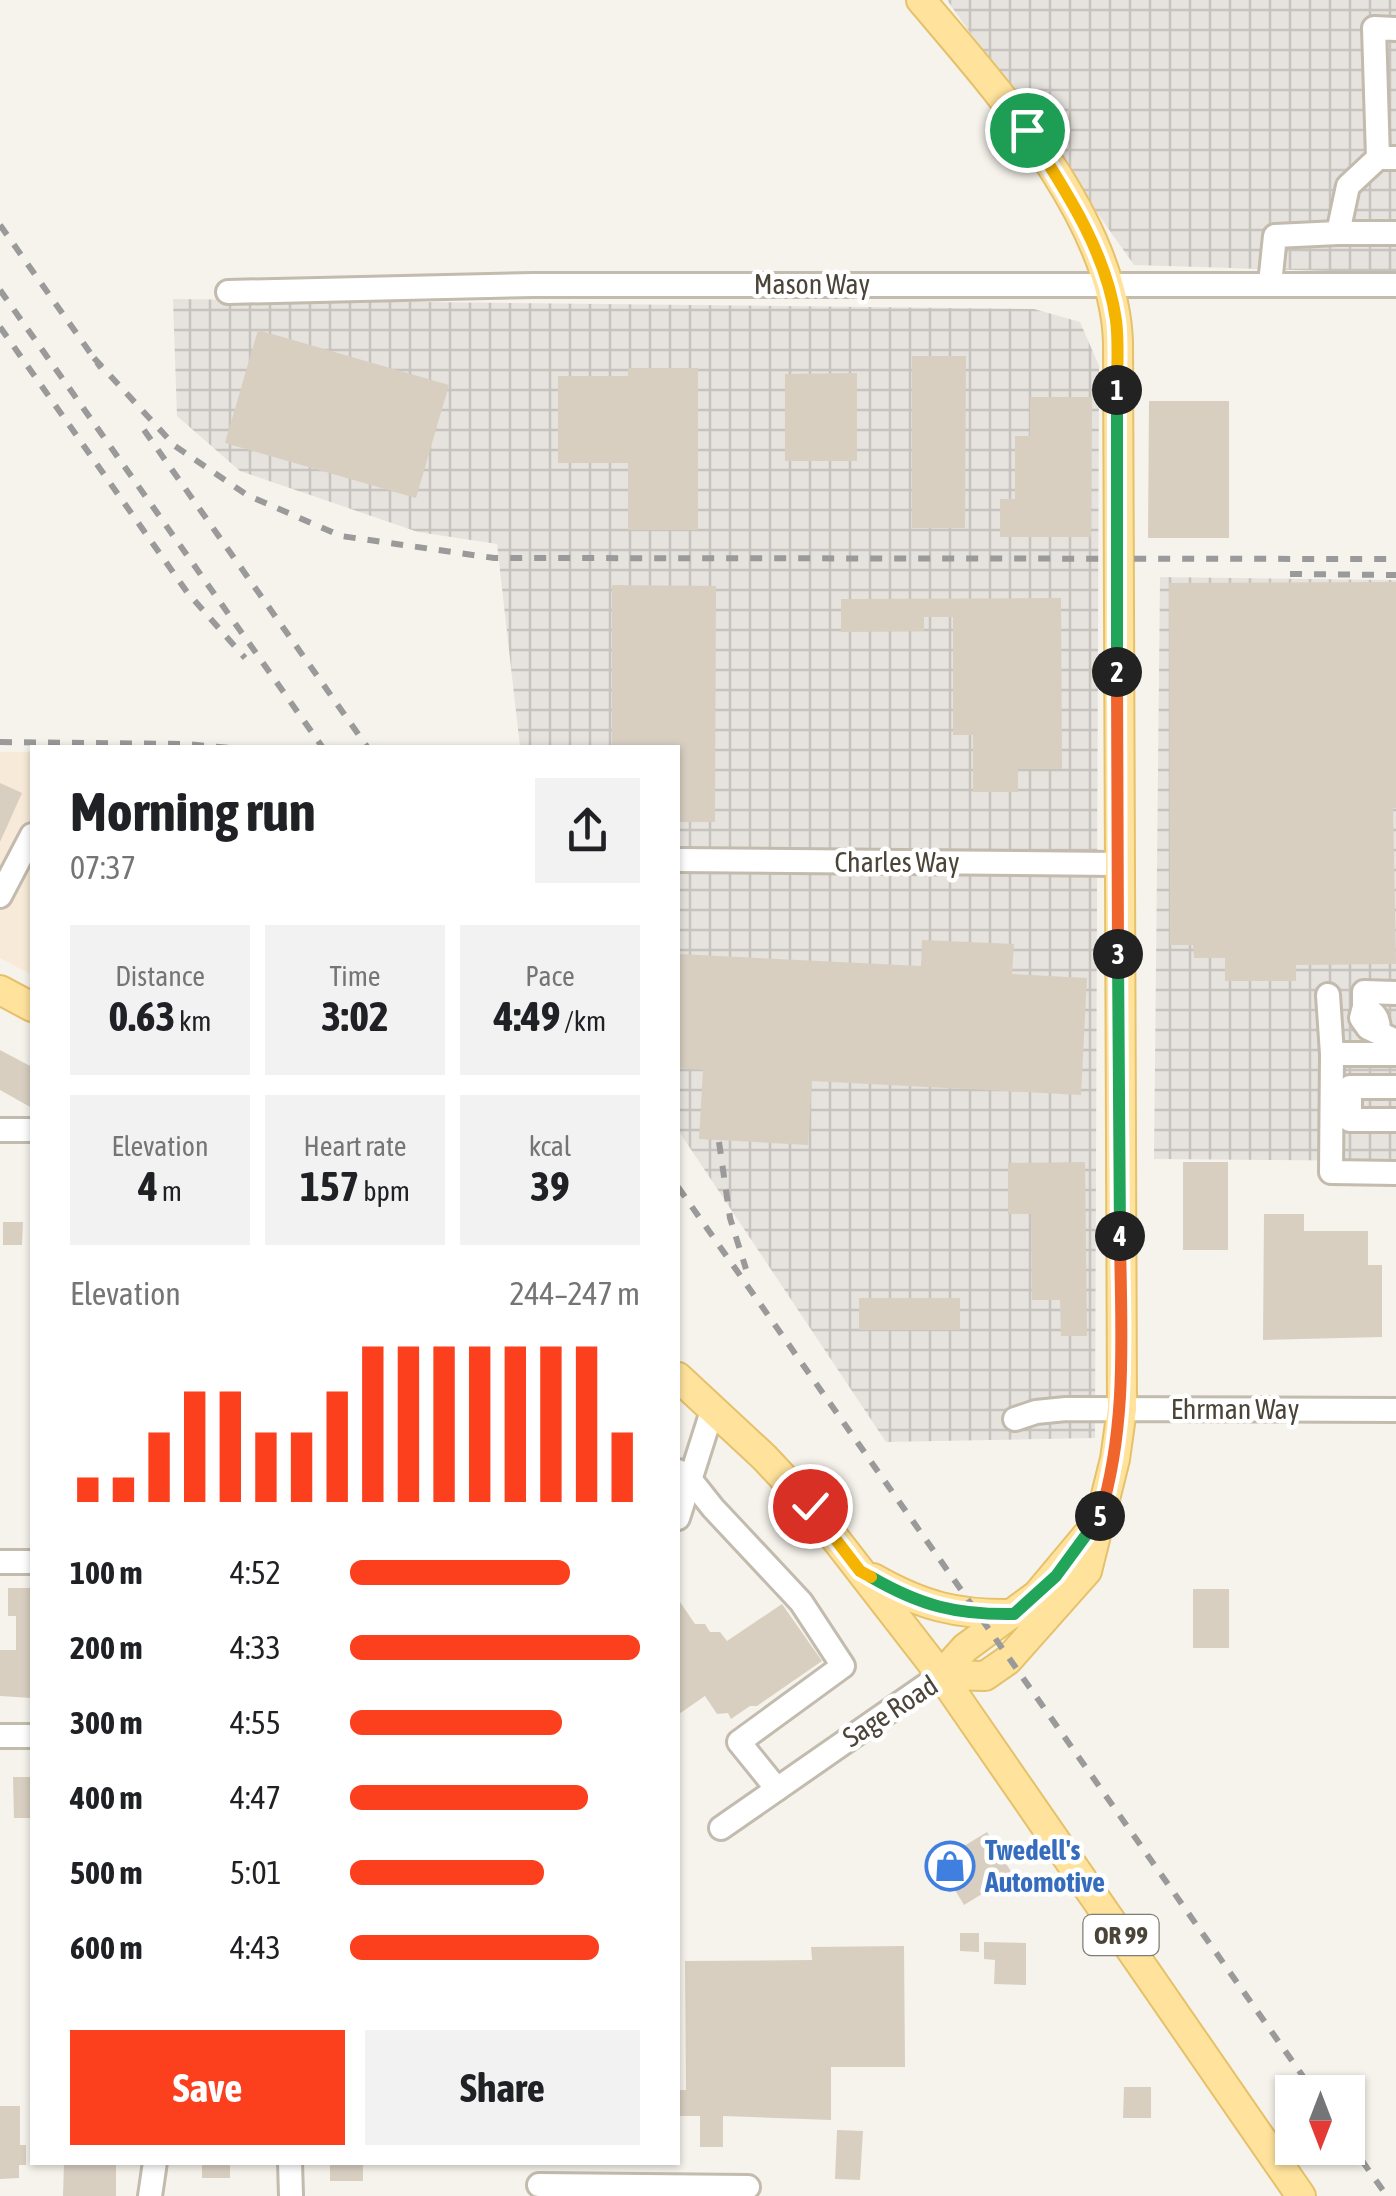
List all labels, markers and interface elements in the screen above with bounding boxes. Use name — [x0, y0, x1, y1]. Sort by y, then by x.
pin — [985, 88, 1070, 173]
icon: arrive — [1000, 103, 1055, 158]
street label: Mason Way — [754, 268, 870, 300]
pin: 1 — [1092, 365, 1142, 415]
text: 1 — [1110, 374, 1124, 406]
pin: 2 — [1092, 647, 1142, 697]
text: 2 — [1110, 656, 1124, 688]
button: share — [535, 778, 640, 883]
text: Morning run — [70, 780, 316, 843]
street label: Charles Way — [834, 846, 960, 878]
text: 07:37 — [70, 849, 136, 886]
pin: 3 — [1093, 929, 1143, 979]
text: 3 — [1111, 938, 1125, 970]
text: Distance — [115, 960, 205, 992]
text: Time — [329, 960, 381, 992]
text: Pace — [525, 960, 575, 992]
text: 0.63 — [108, 992, 175, 1040]
text: 3:02 — [321, 992, 389, 1040]
text: 4:49 — [494, 992, 560, 1040]
text: km — [175, 1005, 212, 1037]
text: /km — [560, 1005, 606, 1037]
text: Elevation — [111, 1130, 209, 1162]
text: Heart rate — [303, 1130, 407, 1162]
text: kcal — [529, 1130, 571, 1162]
text: 4 — [138, 1162, 158, 1210]
text: 157 — [300, 1162, 359, 1210]
text: 39 — [530, 1162, 570, 1210]
text: m — [158, 1175, 182, 1207]
text: bpm — [359, 1175, 410, 1207]
pin: 4 — [1095, 1211, 1145, 1261]
text: 4 — [1113, 1220, 1127, 1252]
text: Elevation — [70, 1275, 181, 1312]
text: 244–247 m — [510, 1275, 640, 1312]
street label: Ehrman Way — [1171, 1393, 1299, 1425]
pin — [768, 1464, 853, 1549]
icon: check — [783, 1479, 838, 1534]
pin: 5 — [1075, 1491, 1125, 1541]
text: 5 — [1093, 1500, 1107, 1532]
text: 100 m — [70, 1554, 143, 1591]
text: 4:52 — [230, 1554, 281, 1591]
text: 200 m — [70, 1629, 143, 1666]
text: 4:33 — [230, 1629, 281, 1666]
street label: Sage Road — [837, 1669, 943, 1753]
text: 300 m — [70, 1704, 143, 1741]
text: 4:55 — [230, 1704, 281, 1741]
text: 400 m — [70, 1779, 143, 1816]
text: 4:47 — [230, 1779, 281, 1816]
place label: Twedell's Automotive — [984, 1834, 1105, 1898]
shop icon: Twedell's Automotive — [924, 1840, 976, 1892]
text: 500 m — [70, 1854, 143, 1891]
text: 5:01 — [230, 1854, 281, 1891]
road number: OR 99 — [1084, 1915, 1158, 1955]
text: 600 m — [70, 1929, 143, 1966]
text: 4:43 — [230, 1929, 281, 1966]
button: Save — [70, 2030, 345, 2145]
button: Share — [365, 2030, 640, 2145]
north arrow — [1275, 2075, 1365, 2165]
map controls — [1275, 2075, 1365, 2165]

